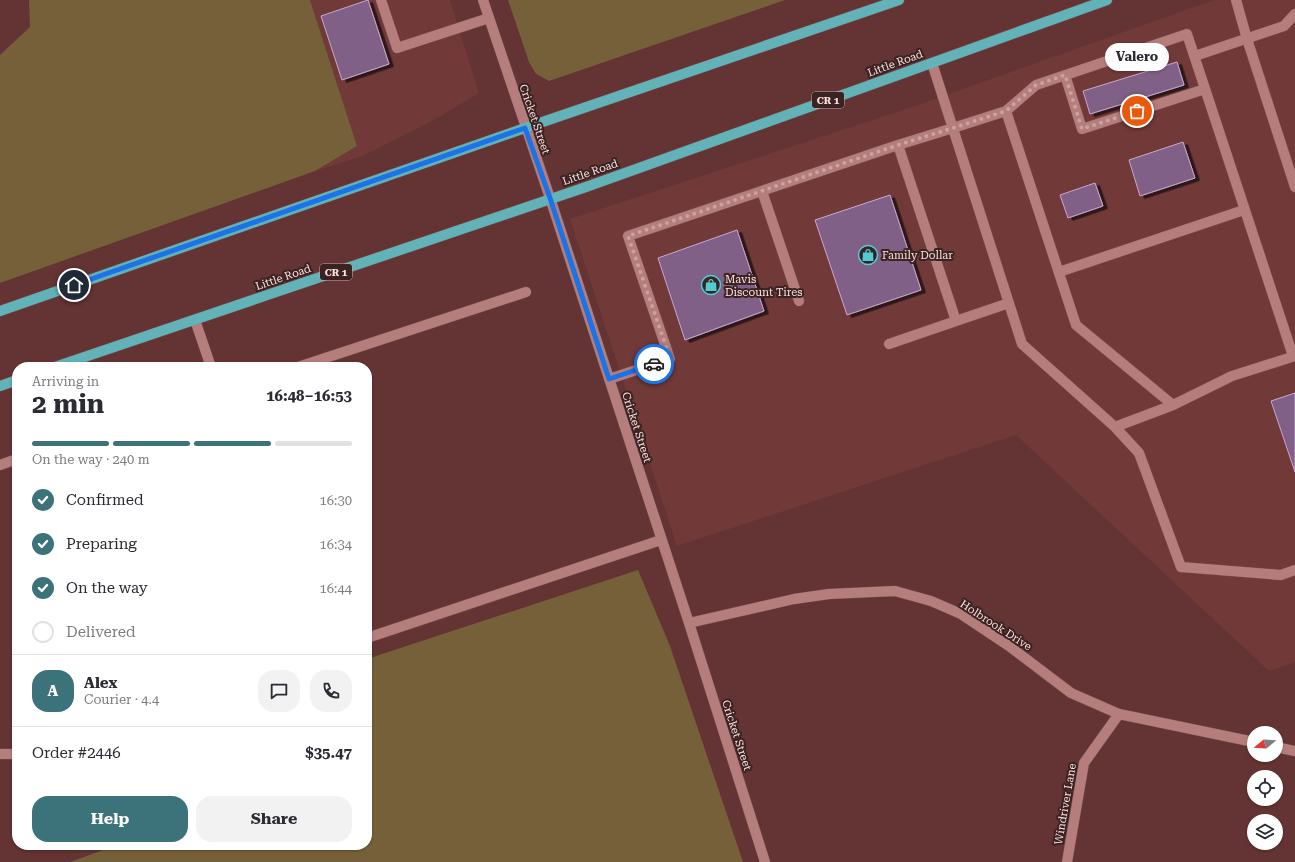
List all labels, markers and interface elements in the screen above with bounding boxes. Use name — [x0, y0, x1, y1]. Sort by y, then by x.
callout: Valero — [1105, 43, 1169, 71]
street label: Little Road — [866, 47, 925, 79]
text: Valero — [1116, 49, 1158, 64]
street label: Cricket Street — [516, 82, 553, 156]
road number: CR 1 — [812, 92, 844, 108]
pin — [1120, 94, 1154, 128]
icon: bag — [1126, 100, 1148, 122]
street label: Little Road — [561, 157, 620, 188]
shop icon: Family Dollar — [857, 244, 879, 266]
place label: Family Dollar — [882, 249, 953, 262]
street label: Little Road — [254, 262, 313, 293]
road number: CR 1 — [320, 264, 352, 280]
pin — [57, 268, 91, 302]
place label: Mavis Discount Tires — [725, 273, 803, 299]
icon: home — [63, 274, 85, 296]
shop icon: Mavis Discount Tires — [700, 274, 722, 296]
courier — [634, 344, 674, 384]
icon: car — [643, 353, 665, 375]
text: Arriving in — [32, 374, 99, 389]
text: 16:48–16:53 — [266, 387, 352, 405]
text: 2 min — [32, 389, 104, 419]
street label: Cricket Street — [619, 390, 654, 464]
text: On the way · 240 m — [32, 452, 149, 467]
icon: check — [32, 489, 54, 511]
text: Confirmed — [66, 491, 144, 509]
text: 16:30 — [320, 493, 352, 508]
icon: check — [32, 533, 54, 555]
text: Preparing — [66, 535, 137, 553]
text: 16:34 — [320, 537, 352, 552]
icon: check — [32, 577, 54, 599]
text: On the way — [66, 579, 148, 597]
text: 16:44 — [320, 581, 352, 596]
street label: Holbrook Drive — [958, 597, 1034, 653]
text: Delivered — [66, 623, 136, 641]
button: chat — [258, 670, 300, 712]
button: phone — [310, 670, 352, 712]
text: Alex — [84, 674, 117, 692]
text: A — [48, 682, 58, 700]
text: Courier · 4.4 — [84, 692, 159, 707]
street label: Cricket Street — [719, 698, 754, 772]
north arrow — [1247, 726, 1283, 762]
map controls — [1247, 726, 1283, 850]
text: Order #2446 — [32, 744, 121, 762]
text: $35.47 — [305, 744, 352, 762]
street label: Windriver Lane — [1052, 762, 1079, 846]
button: locate — [1247, 770, 1283, 806]
button: Help — [32, 796, 188, 842]
button: Share — [196, 796, 352, 842]
button: layers — [1247, 814, 1283, 850]

